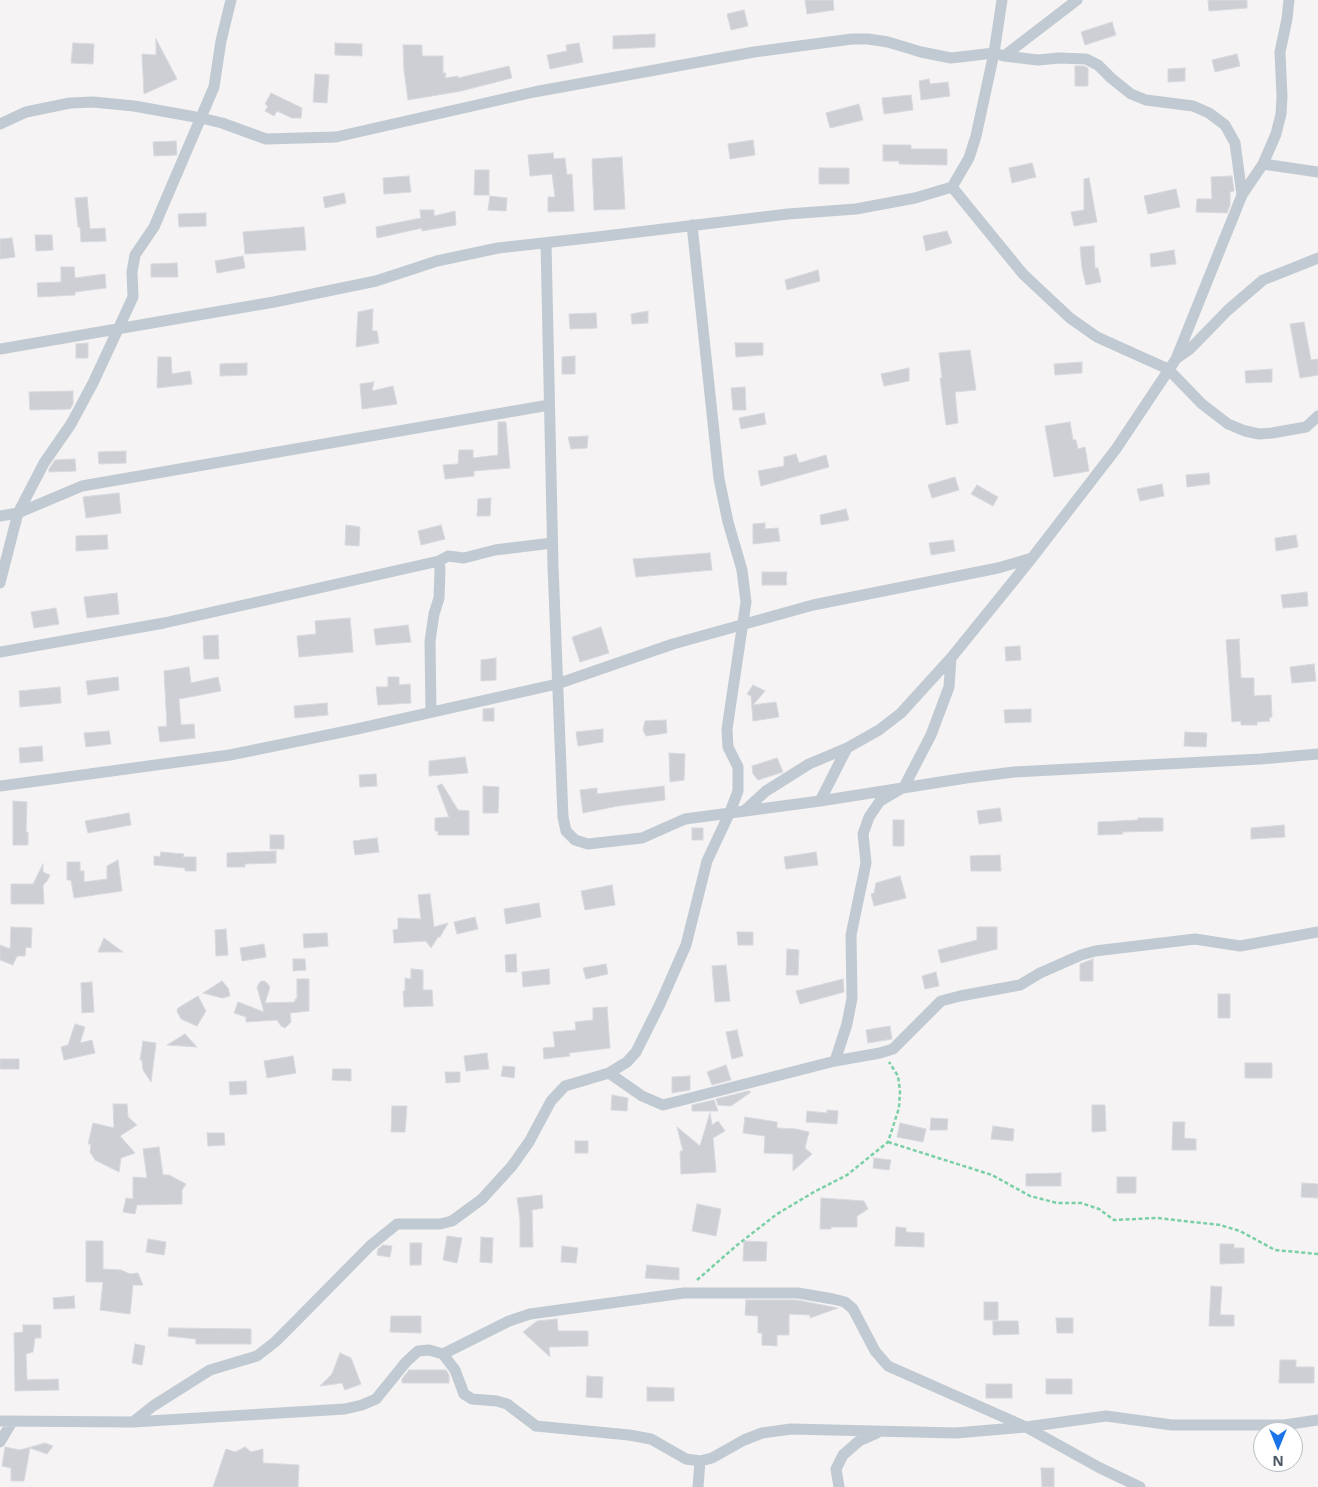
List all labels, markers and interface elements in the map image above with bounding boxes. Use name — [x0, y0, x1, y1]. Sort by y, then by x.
north arrow — [1253, 1422, 1303, 1472]
text: N — [1272, 1452, 1284, 1471]

